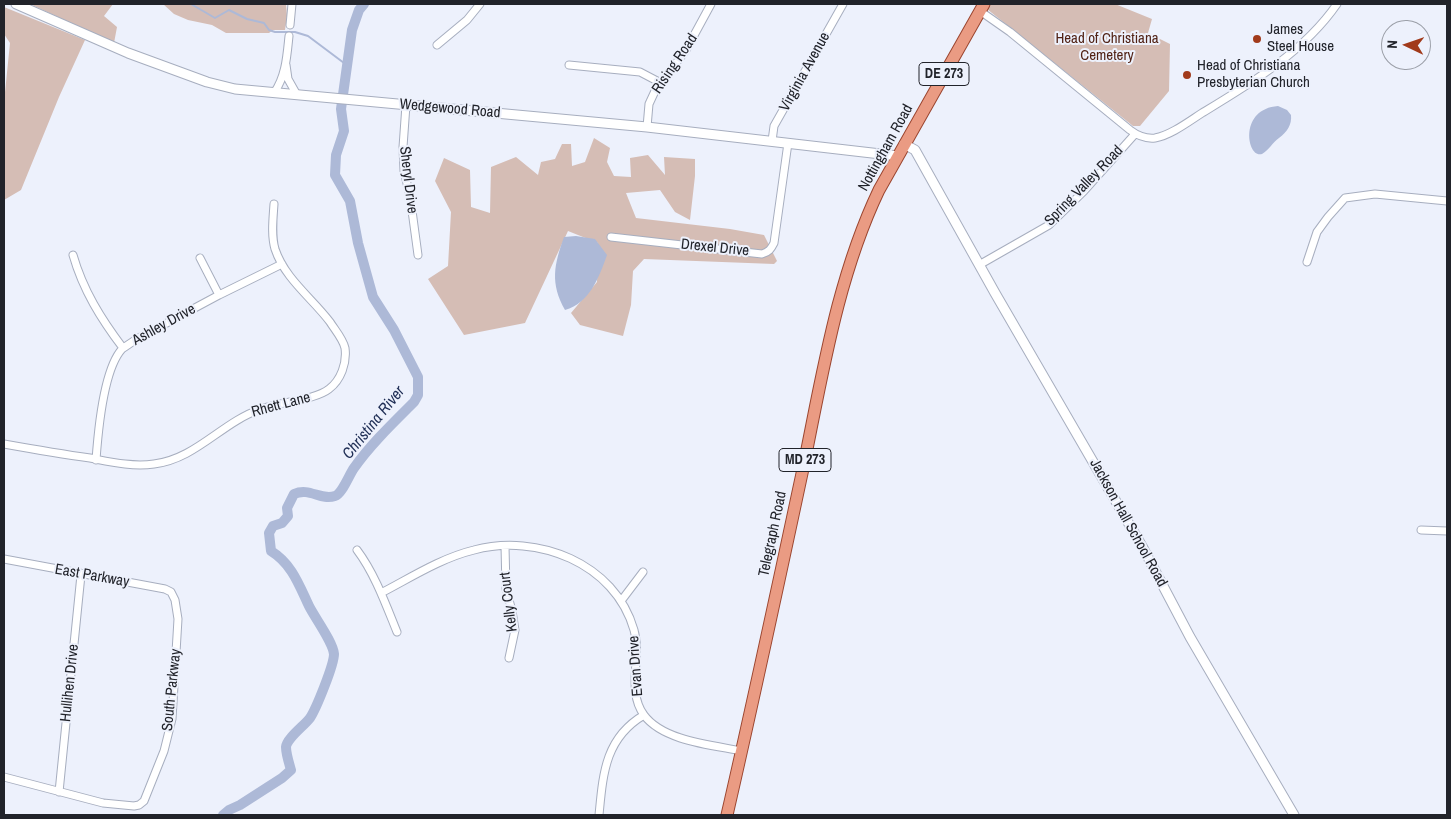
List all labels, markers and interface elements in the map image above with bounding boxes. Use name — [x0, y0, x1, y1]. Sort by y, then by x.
north arrow — [1381, 20, 1431, 70]
place label: James Steel House — [1267, 21, 1334, 56]
street label: Virginia Avenue — [776, 29, 834, 115]
park label: Head of Christiana Cemetery — [1055, 30, 1159, 65]
street label: Rising Road — [648, 31, 702, 97]
marker: James Steel House — [1251, 33, 1263, 45]
text: N — [1383, 40, 1401, 49]
place label: Head of Christiana Presbyterian Church — [1197, 57, 1310, 92]
road number: DE 273 — [919, 62, 969, 86]
marker: Head of Christiana Presbyterian Church — [1181, 69, 1193, 81]
street label: Wedgewood Road — [399, 96, 501, 122]
street label: Nottingham Road — [855, 101, 917, 195]
street label: Spring Valley Road — [1041, 142, 1127, 230]
street label: Sheryl Drive — [395, 145, 421, 215]
street label: Drexel Drive — [680, 235, 750, 261]
street label: Ashley Drive — [129, 300, 199, 350]
water label: Christina River — [339, 383, 409, 463]
street label: Rhett Lane — [250, 389, 312, 421]
road number: MD 273 — [779, 448, 831, 472]
street label: Jackson Hall School Road — [1085, 456, 1171, 590]
street label: Telegraph Road — [755, 490, 791, 578]
street label: East Parkway — [53, 561, 131, 591]
street label: Kelly Court — [496, 571, 522, 633]
street label: Evan Drive — [625, 635, 647, 697]
street label: Hullihen Drive — [57, 643, 83, 723]
street label: South Parkway — [159, 648, 185, 732]

